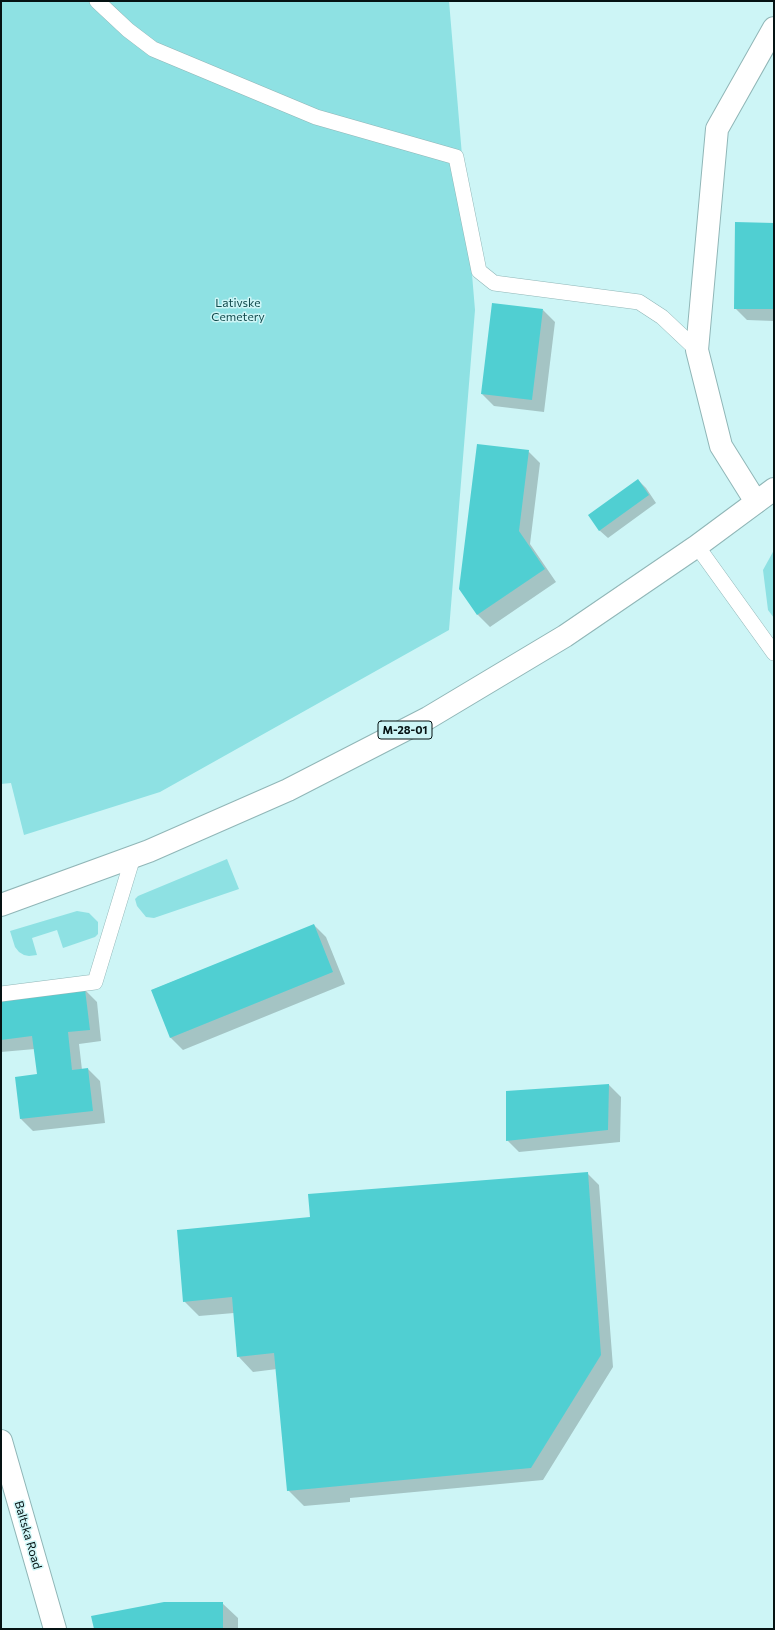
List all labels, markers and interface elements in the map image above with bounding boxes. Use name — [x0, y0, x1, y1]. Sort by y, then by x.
park label: Lativske Cemetery — [211, 296, 265, 324]
road number: М-28-01 — [378, 721, 432, 739]
street label: Baltska Road — [11, 1499, 45, 1571]

